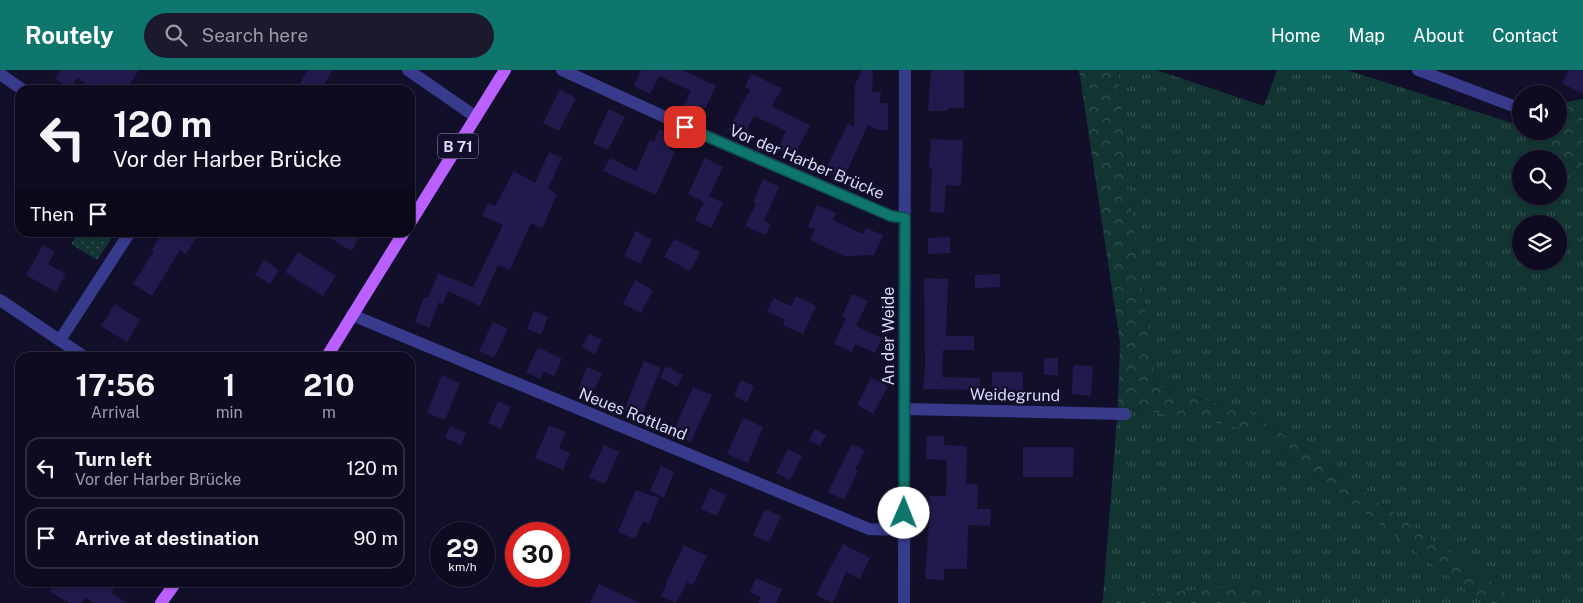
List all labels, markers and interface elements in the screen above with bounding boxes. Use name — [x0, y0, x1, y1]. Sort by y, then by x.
search box — [144, 13, 494, 58]
text: Routely — [25, 21, 114, 49]
icon: search — [162, 21, 190, 49]
text: Search here — [202, 24, 308, 46]
text: Home — [1271, 25, 1321, 46]
text: Map — [1349, 25, 1385, 46]
text: About — [1413, 25, 1464, 46]
text: Contact — [1492, 25, 1558, 46]
map controls — [1512, 85, 1567, 270]
button: sound — [1512, 85, 1567, 140]
text: 120 m — [113, 104, 212, 145]
icon: left — [30, 105, 95, 170]
pin — [664, 106, 706, 148]
icon: arrive — [671, 113, 699, 141]
street label: Vor der Harber Brücke — [727, 121, 887, 203]
road number: B 71 — [438, 134, 478, 158]
text: Vor der Harber Brücke — [113, 146, 342, 172]
button: search — [1512, 150, 1567, 205]
icon: arrive — [84, 200, 112, 228]
text: Then — [30, 203, 74, 225]
button: layers — [1512, 215, 1567, 270]
street label: An der Weide — [879, 287, 898, 385]
text: 17:56 — [75, 367, 155, 403]
text: 1 — [223, 367, 236, 403]
text: 210 — [303, 367, 355, 403]
street label: Neues Rottland — [576, 384, 690, 444]
street label: Weidegrund — [970, 385, 1060, 405]
text: Arrival — [91, 403, 140, 422]
text: min — [216, 403, 243, 422]
text: m — [322, 403, 336, 422]
text: Turn left — [75, 448, 152, 470]
icon: left — [32, 454, 60, 482]
text: 120 m — [346, 457, 398, 479]
text: Vor der Harber Brücke — [75, 470, 241, 489]
position arrow — [877, 486, 929, 538]
speed limit sign: 30 — [505, 522, 570, 587]
icon: arrive — [32, 524, 60, 552]
text: Arrive at destination — [75, 527, 259, 549]
text: 90 m — [354, 527, 398, 549]
text: 29 — [446, 533, 479, 563]
text: km/h — [448, 560, 477, 574]

